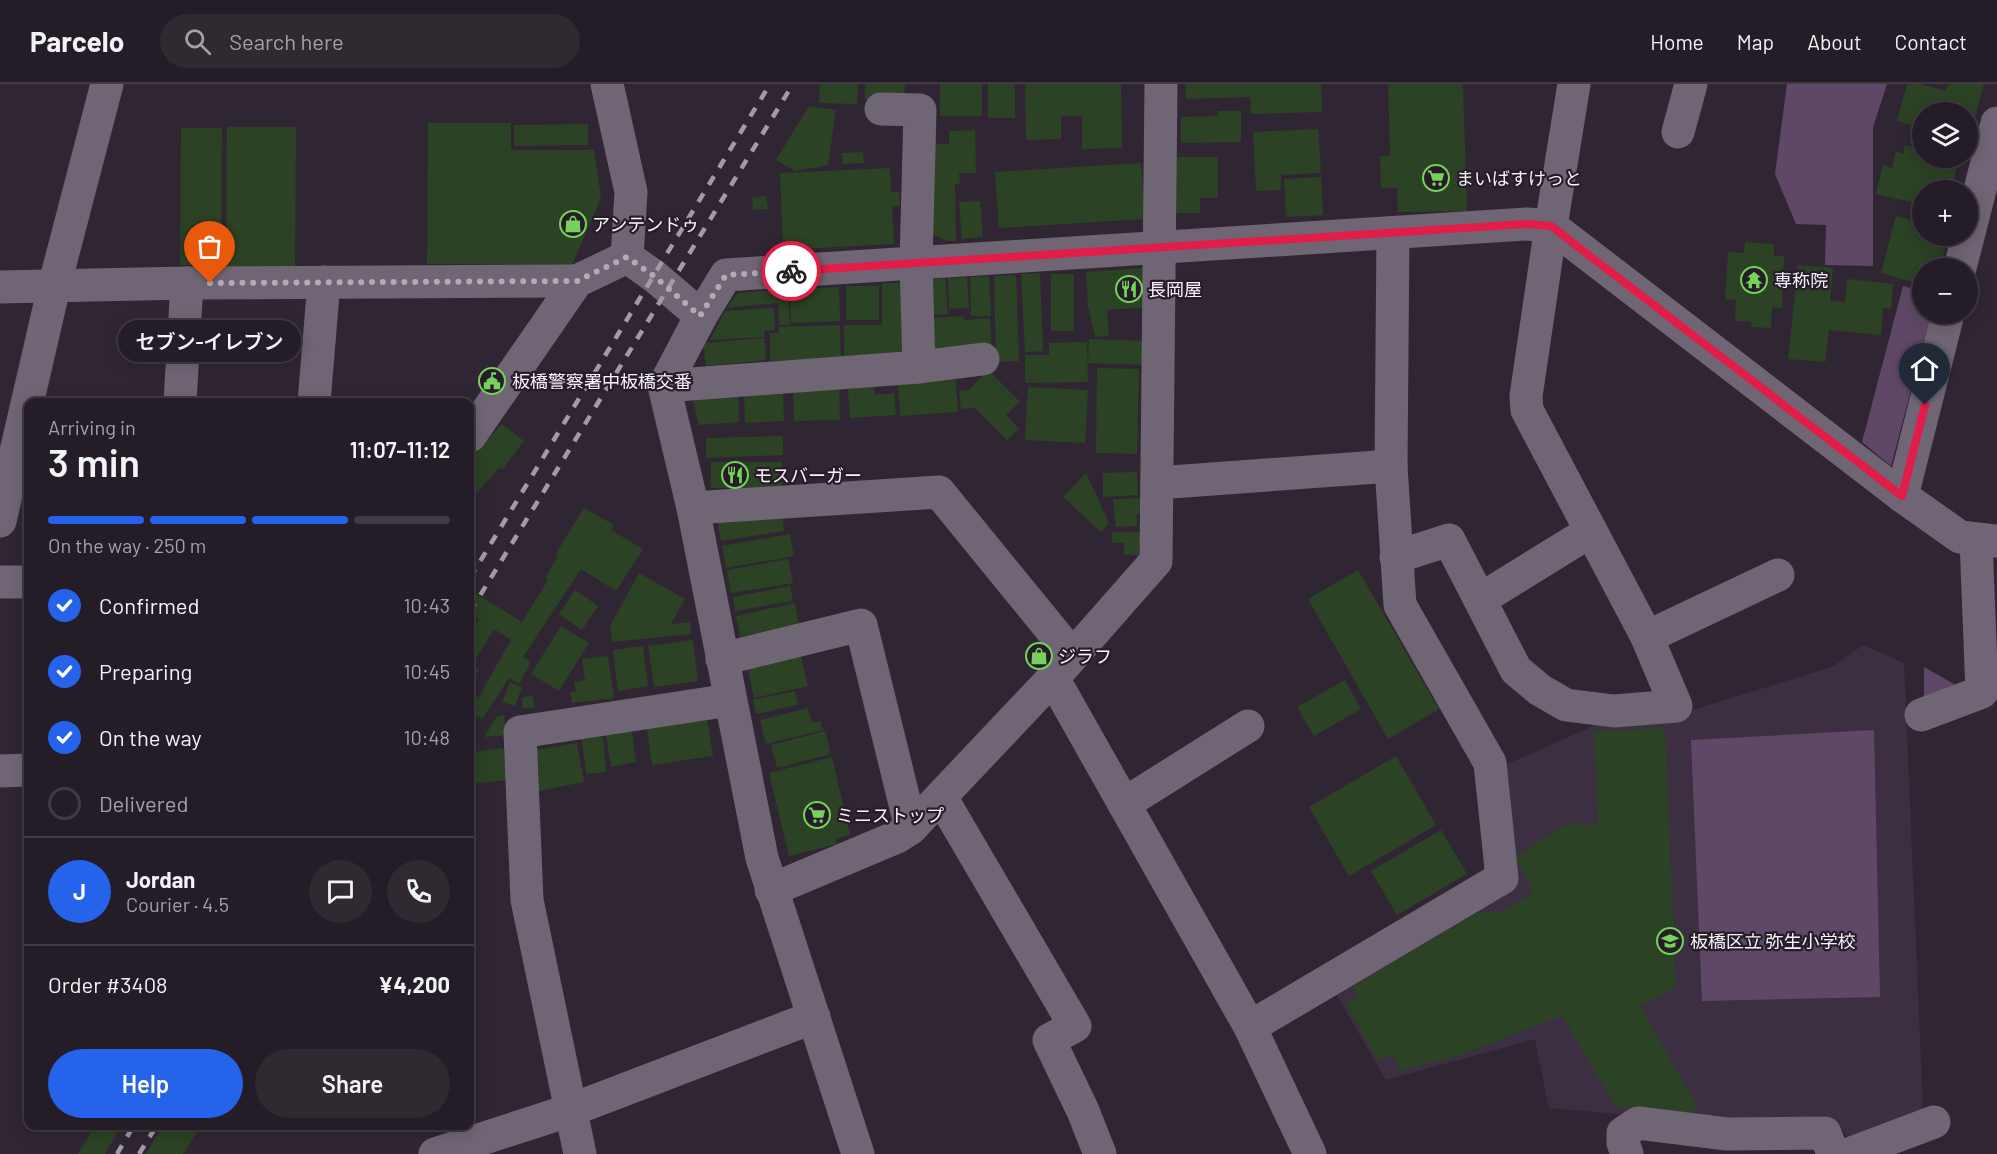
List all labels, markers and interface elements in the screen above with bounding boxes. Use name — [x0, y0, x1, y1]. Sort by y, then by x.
search box — [160, 14, 580, 68]
text: Parcelo — [30, 24, 124, 58]
icon: search — [181, 25, 214, 58]
text: Search here — [229, 28, 344, 54]
text: Home — [1650, 29, 1704, 54]
text: Map — [1737, 29, 1774, 54]
text: About — [1807, 29, 1862, 54]
text: Contact — [1895, 29, 1967, 54]
map controls — [1912, 102, 1978, 324]
button: layers — [1912, 102, 1978, 168]
supermarket icon: まいばすけっと — [1421, 163, 1451, 193]
place label: まいばすけっと — [1456, 167, 1582, 189]
button: + — [1912, 180, 1978, 246]
shop icon: アンテンドゥ — [558, 209, 588, 239]
place label: アンテンドゥ — [592, 213, 699, 235]
pin — [184, 221, 235, 283]
icon: bag — [193, 230, 226, 263]
courier — [761, 241, 821, 301]
icon: bike — [775, 255, 808, 288]
button: − — [1912, 258, 1978, 324]
temple icon: 専称院 — [1739, 265, 1769, 295]
place label: 専称院 — [1774, 269, 1828, 291]
restaurant icon: 長岡屋 — [1114, 274, 1144, 304]
place label: 長岡屋 — [1148, 278, 1202, 300]
callout: セブン-イレブン — [118, 319, 302, 361]
text: セブン-イレブン — [135, 329, 284, 353]
pin — [1899, 343, 1950, 405]
icon: home — [1908, 352, 1941, 385]
public building icon: 板橋警察署中板橋交番 — [477, 366, 507, 396]
place label: 板橋警察署中板橋交番 — [512, 370, 692, 392]
text: Arriving in — [48, 415, 136, 439]
text: 11:07–11:12 — [350, 436, 450, 462]
text: 3 min — [48, 438, 140, 485]
restaurant icon: モスバーガー — [720, 460, 750, 490]
place label: モスバーガー — [754, 464, 862, 486]
text: On the way · 250 m — [48, 533, 206, 557]
icon: check — [48, 589, 81, 622]
text: Confirmed — [99, 592, 199, 618]
text: 10:43 — [404, 593, 450, 617]
shop icon: ジラフ — [1024, 641, 1054, 671]
place label: ジラフ — [1058, 645, 1112, 667]
icon: check — [48, 655, 81, 688]
text: Preparing — [99, 658, 192, 684]
text: 10:45 — [404, 659, 450, 683]
icon: check — [48, 721, 81, 754]
text: On the way — [99, 724, 202, 750]
text: 10:48 — [403, 725, 450, 749]
text: Delivered — [99, 790, 188, 816]
supermarket icon: ミニストップ — [802, 800, 832, 830]
place label: ミニストップ — [836, 804, 944, 826]
button: chat — [309, 860, 372, 923]
button: phone — [387, 860, 450, 923]
text: Jordan — [126, 866, 195, 892]
text: J — [73, 878, 86, 904]
text: Courier · 4.5 — [126, 892, 229, 916]
school or university icon: 板橋区立 弥生小学校 — [1655, 926, 1685, 956]
place label: 板橋区立 弥生小学校 — [1690, 930, 1856, 952]
text: Order #3408 — [48, 971, 168, 997]
text: ¥4,200 — [378, 971, 450, 997]
button: Help — [48, 1049, 243, 1118]
button: Share — [255, 1049, 450, 1118]

